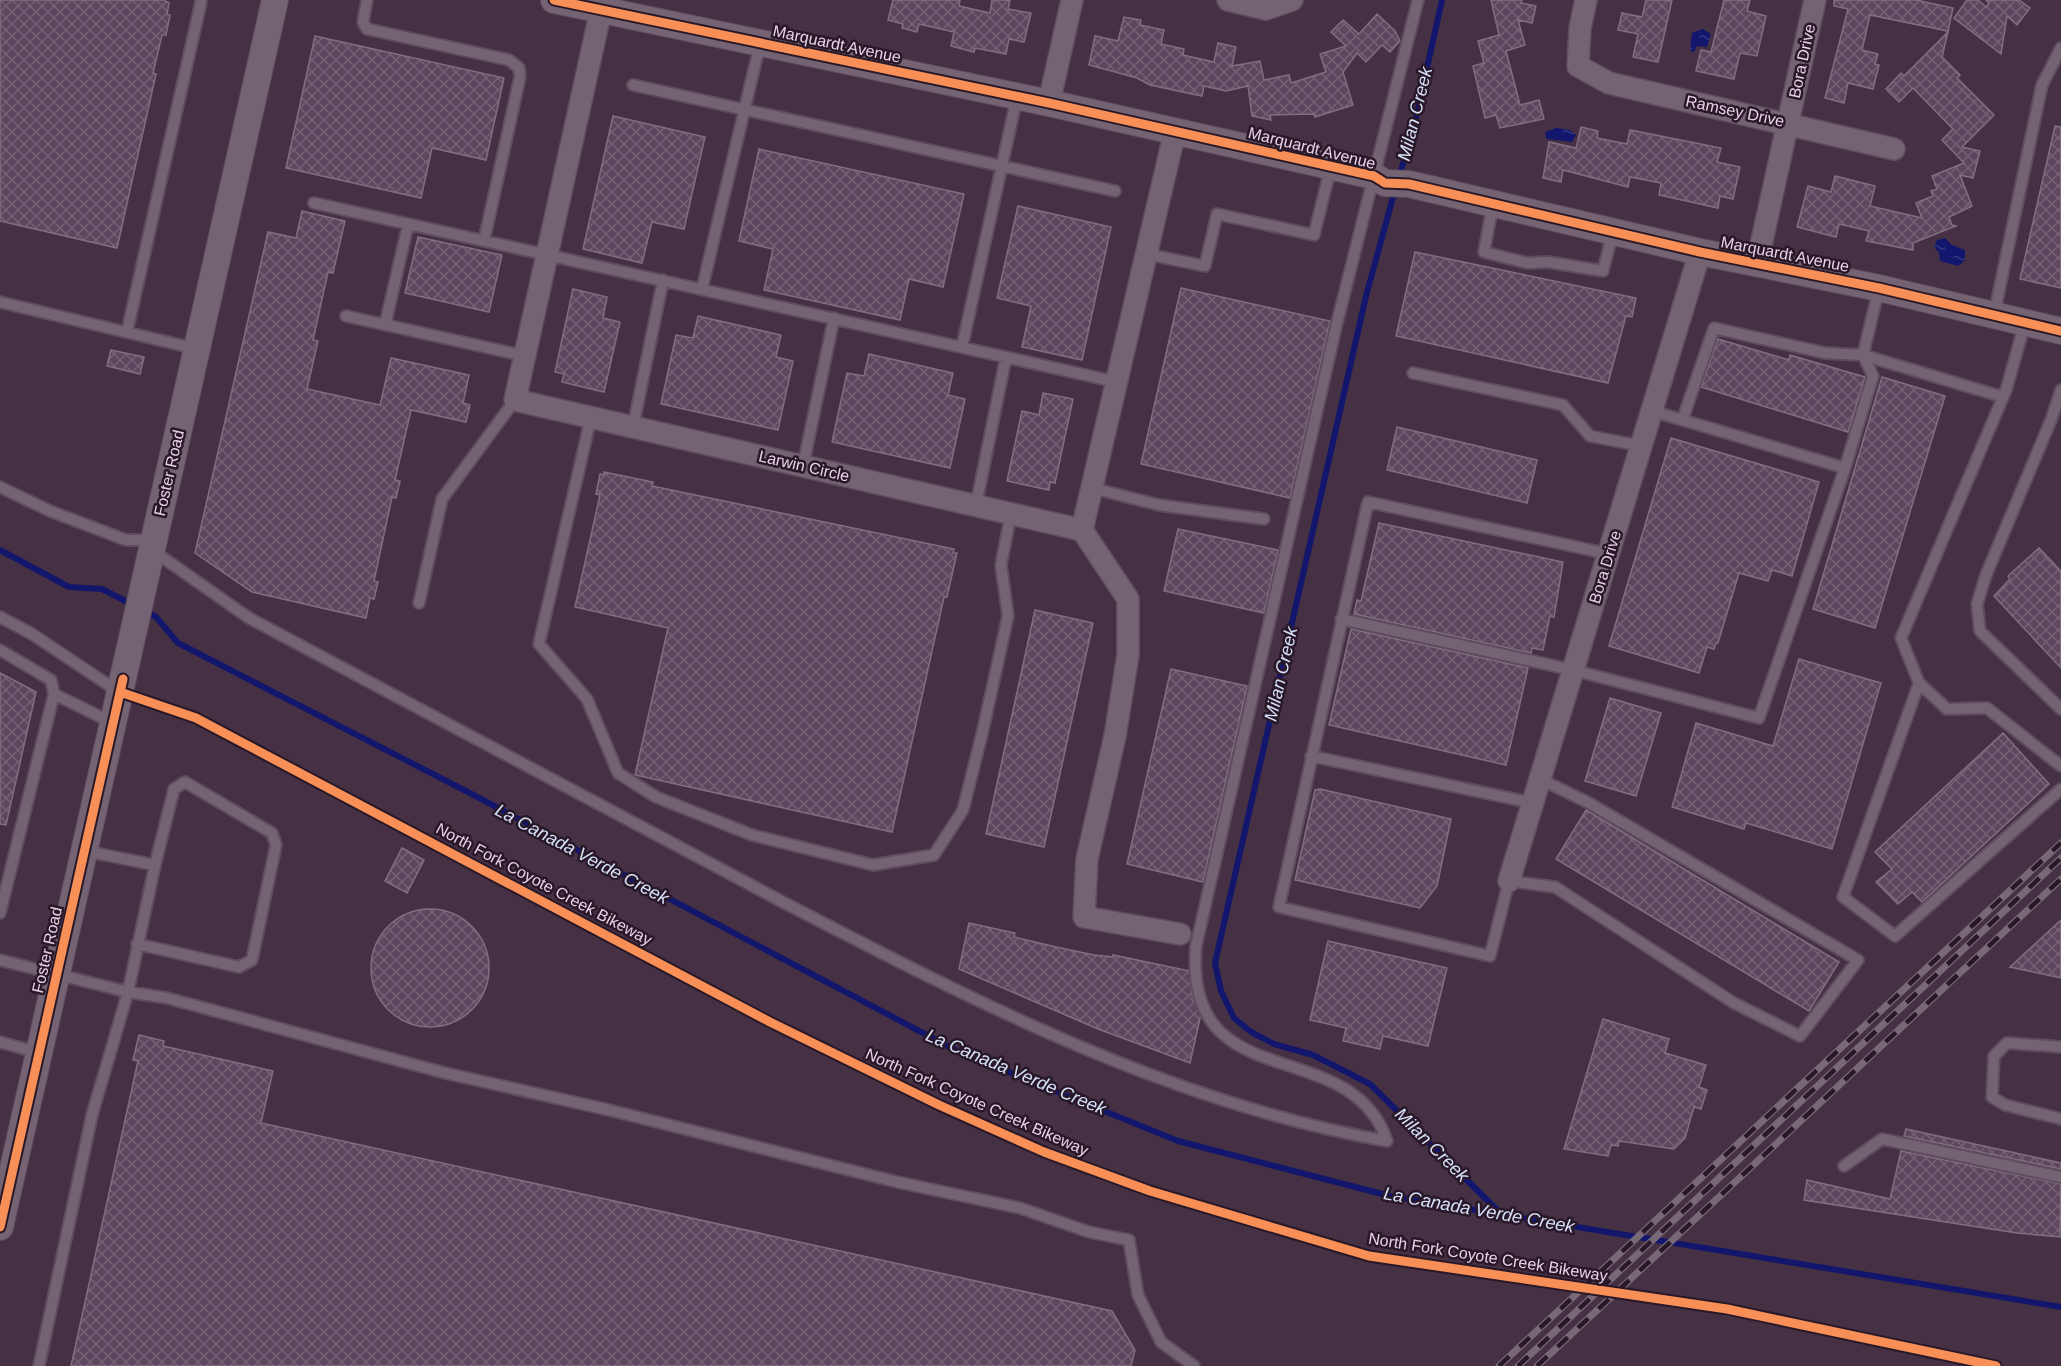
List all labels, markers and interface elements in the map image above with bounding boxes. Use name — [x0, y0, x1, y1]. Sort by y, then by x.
street label: Marquardt Avenue — [771, 22, 903, 66]
street label: Bora Drive — [1786, 22, 1818, 100]
water label: Milan Creek — [1394, 64, 1437, 163]
street label: Ramsey Drive — [1684, 92, 1786, 130]
street label: Marquardt Avenue — [1247, 124, 1377, 172]
street label: Marquardt Avenue — [1719, 233, 1851, 275]
street label: Foster Road — [151, 428, 187, 518]
street label: Larwin Circle — [757, 447, 851, 485]
street label: Bora Drive — [1586, 528, 1624, 606]
water label: Milan Creek — [1260, 624, 1302, 723]
water label: La Canada Verde Creek — [492, 800, 673, 909]
street label: North Fork Coyote Creek Bikeway — [433, 820, 655, 948]
street label: Foster Road — [29, 905, 65, 995]
water label: La Canada Verde Creek — [923, 1025, 1110, 1119]
street label: North Fork Coyote Creek Bikeway — [863, 1045, 1091, 1159]
water label: Milan Creek — [1391, 1104, 1474, 1187]
water label: La Canada Verde Creek — [1382, 1183, 1577, 1237]
street label: North Fork Coyote Creek Bikeway — [1367, 1230, 1609, 1284]

